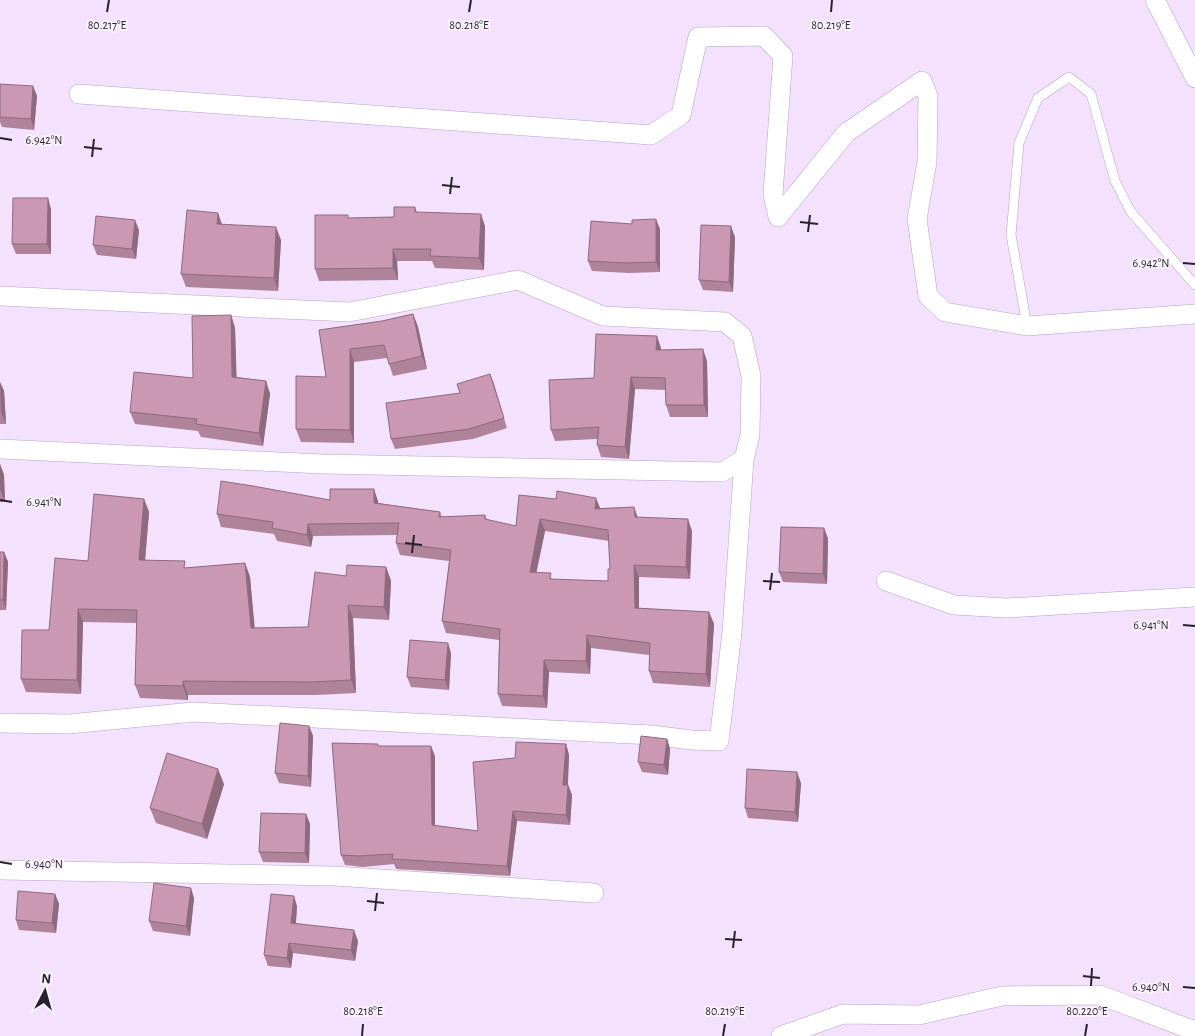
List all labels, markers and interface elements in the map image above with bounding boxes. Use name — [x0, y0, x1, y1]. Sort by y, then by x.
text: 80.217°E — [88, 19, 127, 31]
text: 80.218°E — [449, 19, 489, 31]
text: 80.219°E — [811, 19, 851, 31]
text: 6.942°N — [26, 134, 62, 146]
text: 6.942°N — [1133, 257, 1169, 269]
text: 6.941°N — [26, 496, 62, 508]
text: 6.941°N — [1133, 619, 1169, 631]
text: 6.940°N — [25, 858, 63, 870]
north arrow — [20, 966, 70, 1016]
text: N — [41, 972, 52, 987]
text: 6.940°N — [1132, 981, 1170, 993]
text: 80.218°E — [343, 1005, 383, 1017]
text: 80.219°E — [705, 1005, 745, 1017]
text: 80.220°E — [1066, 1005, 1108, 1017]

